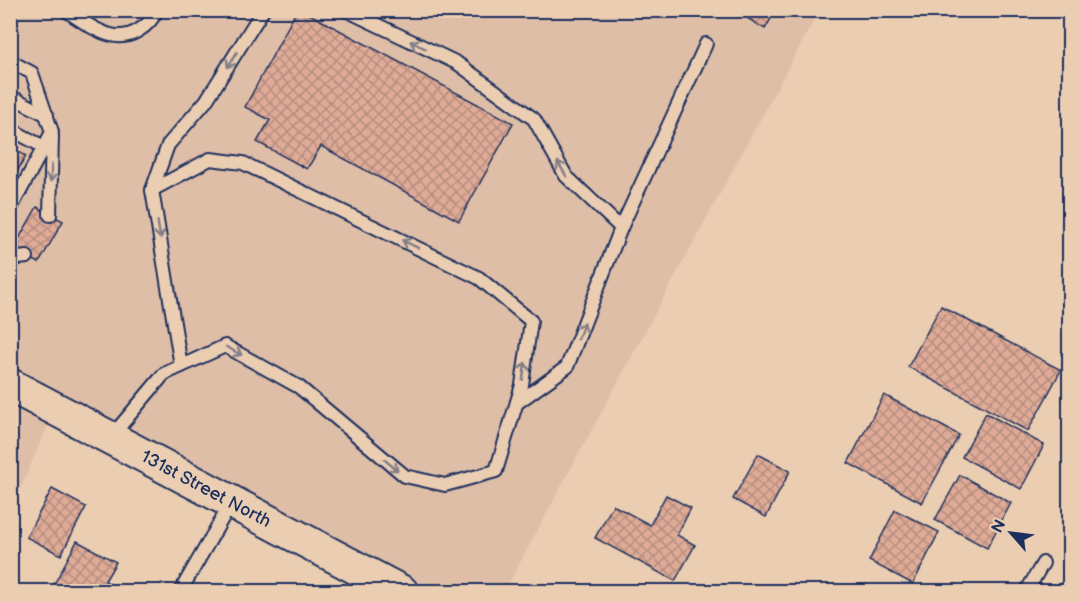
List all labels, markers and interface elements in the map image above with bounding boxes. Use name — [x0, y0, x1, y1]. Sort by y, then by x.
one-way arrow — [409, 38, 427, 50]
one-way arrow — [226, 51, 238, 68]
one-way arrow — [556, 161, 568, 178]
one-way arrow — [45, 163, 57, 183]
one-way arrow — [153, 220, 164, 239]
one-way arrow — [401, 238, 419, 249]
one-way arrow — [576, 322, 587, 341]
one-way arrow — [225, 345, 242, 357]
one-way arrow — [518, 361, 529, 381]
street label: 131st Street North — [137, 446, 275, 532]
one-way arrow — [383, 458, 398, 472]
north arrow — [981, 503, 1041, 563]
text: N — [988, 517, 1010, 536]

